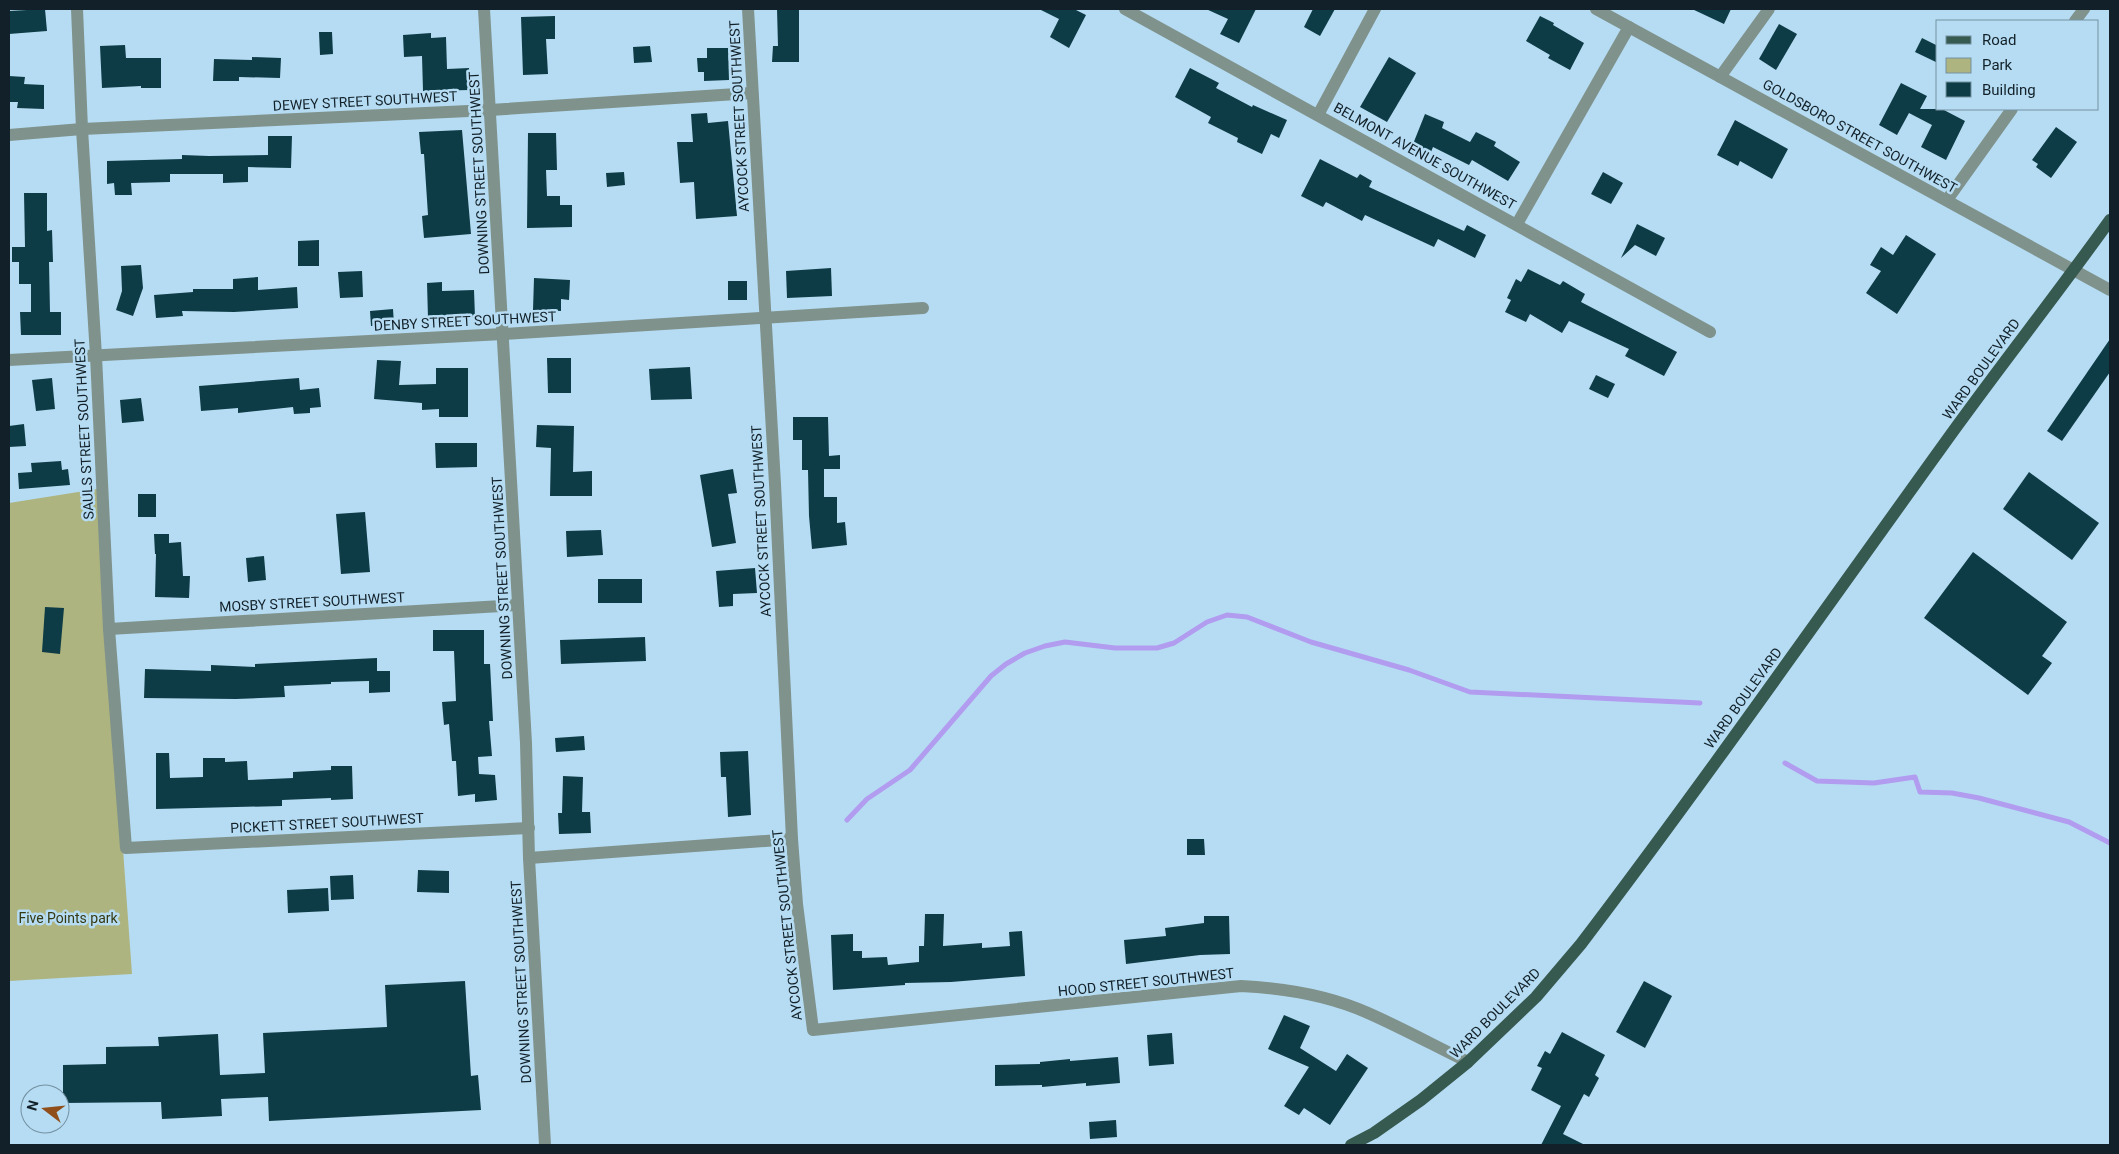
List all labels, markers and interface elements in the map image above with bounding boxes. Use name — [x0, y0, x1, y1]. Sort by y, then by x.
street label: AYCOCK STREET SOUTHWEST — [726, 19, 752, 212]
legend — [1936, 20, 2099, 110]
text: Road — [1982, 31, 2016, 49]
text: Park — [1982, 56, 2013, 74]
street label: DOWNING STREET SOUTHWEST — [466, 70, 492, 275]
street label: GOLDSBORO STREET SOUTHWEST — [1760, 76, 1960, 197]
text: Building — [1982, 81, 2036, 99]
street label: DEWEY STREET SOUTHWEST — [272, 88, 458, 114]
street label: BELMONT AVENUE SOUTHWEST — [1331, 99, 1519, 213]
street label: DENBY STREET SOUTHWEST — [373, 308, 557, 334]
street label: WARD BOULEVARD — [1939, 315, 2023, 423]
street label: SAULS STREET SOUTHWEST — [71, 338, 97, 520]
street label: AYCOCK STREET SOUTHWEST — [748, 424, 774, 617]
street label: DOWNING STREET SOUTHWEST — [489, 475, 515, 680]
street label: MOSBY STREET SOUTHWEST — [219, 589, 406, 615]
street label: WARD BOULEVARD — [1701, 644, 1785, 752]
street label: PICKETT STREET SOUTHWEST — [230, 810, 425, 836]
street label: AYCOCK STREET SOUTHWEST — [769, 828, 805, 1021]
street label: DOWNING STREET SOUTHWEST — [508, 879, 534, 1084]
park label: Five Points park — [18, 910, 118, 926]
street label: HOOD STREET SOUTHWEST — [1057, 965, 1236, 999]
street label: WARD BOULEVARD — [1447, 965, 1543, 1061]
north arrow — [20, 1084, 70, 1134]
text: N — [23, 1098, 42, 1112]

